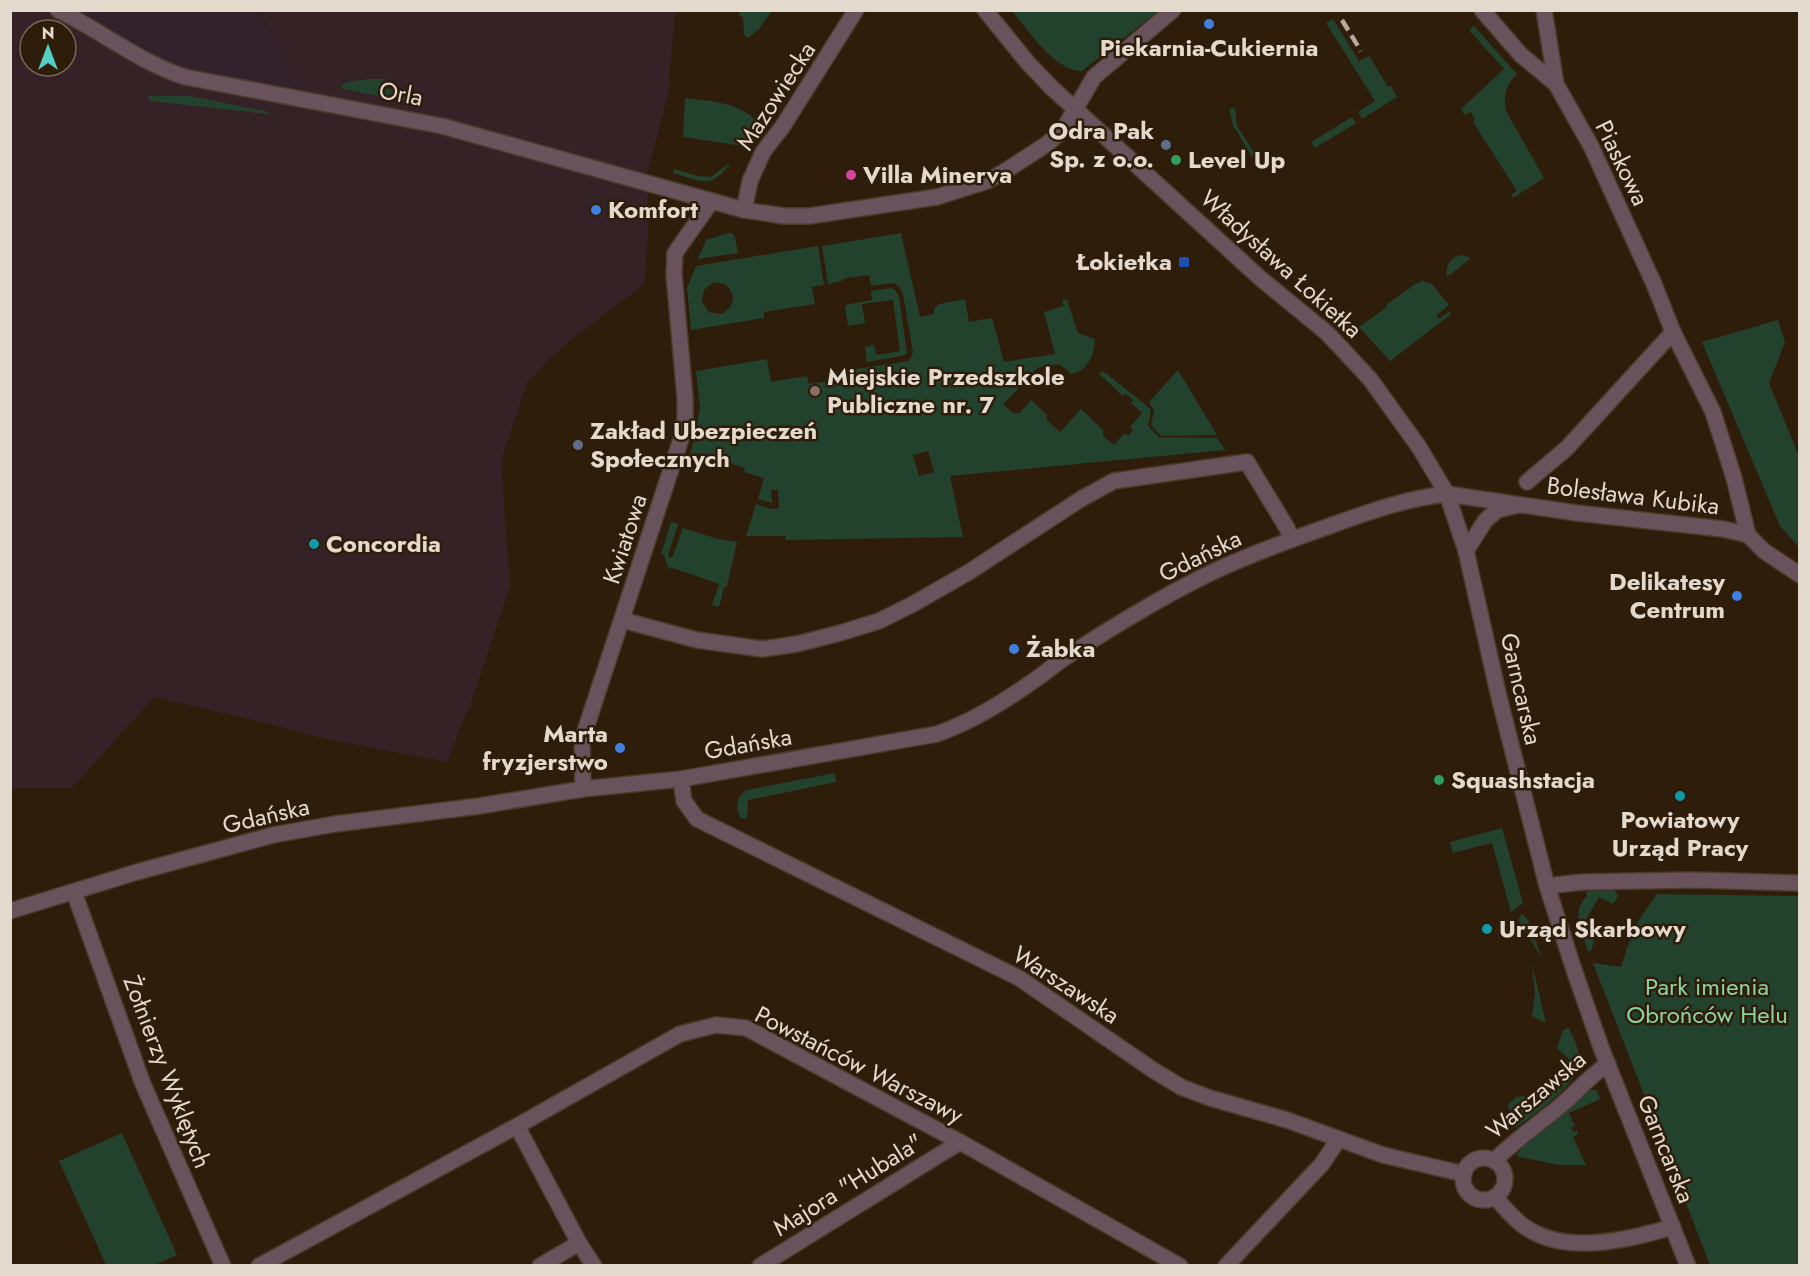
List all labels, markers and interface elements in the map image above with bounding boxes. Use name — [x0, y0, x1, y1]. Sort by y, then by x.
marker: Piekarnia-Cukiernia — [1202, 17, 1216, 31]
north arrow — [18, 18, 78, 78]
text: N — [42, 22, 54, 45]
place label: Piekarnia-Cukiernia — [1100, 30, 1318, 65]
street label: Mazowiecka — [727, 35, 824, 157]
street label: Orla — [376, 72, 426, 115]
place label: Odra Pak Sp. z o.o. — [1048, 113, 1154, 176]
street label: Piaskowa — [1587, 114, 1658, 212]
marker: Odra Pak Sp. z o.o. — [1159, 138, 1173, 152]
place label: Level Up — [1188, 142, 1286, 177]
marker: Level Up — [1169, 153, 1183, 167]
place label: Villa Minerva — [862, 157, 1012, 192]
marker: Villa Minerva — [844, 168, 858, 182]
street label: Władysława Łokietka — [1192, 181, 1370, 346]
place label: Komfort — [608, 192, 698, 227]
marker: Komfort — [589, 203, 603, 217]
place label: Łokietka — [1075, 244, 1172, 279]
marker: Łokietka — [1177, 255, 1191, 269]
place label: Miejskie Przedszkole Publiczne nr. 7 — [827, 359, 1065, 422]
marker: Miejskie Przedszkole Publiczne nr. 7 — [808, 384, 822, 398]
place label: Zakład Ubezpieczeń Społecznych — [590, 413, 817, 476]
marker: Zakład Ubezpieczeń Społecznych — [571, 438, 585, 452]
street label: Bolesława Kubika — [1545, 468, 1721, 523]
street label: Kwiatowa — [594, 489, 656, 588]
street label: Gdańska — [1152, 520, 1247, 591]
place label: Concordia — [326, 526, 441, 561]
marker: Concordia — [307, 537, 321, 551]
place label: Delikatesy Centrum — [1609, 564, 1725, 627]
marker: Delikatesy Centrum — [1730, 589, 1744, 603]
street label: Garncarska — [1492, 629, 1551, 748]
place label: Żabka — [1026, 631, 1095, 666]
marker: Żabka — [1007, 642, 1021, 656]
place label: Marta fryzjerstwo — [483, 716, 608, 779]
street label: Gdańska — [701, 719, 794, 768]
marker: Marta fryzjerstwo — [613, 741, 627, 755]
place label: Squashstacja — [1451, 762, 1595, 797]
marker: Squashstacja — [1432, 773, 1446, 787]
street label: Gdańska — [219, 789, 313, 842]
marker: Powiatowy Urząd Pracy — [1673, 789, 1687, 803]
place label: Powiatowy Urząd Pracy — [1612, 802, 1749, 865]
place label: Urząd Skarbowy — [1499, 911, 1686, 946]
marker: Urząd Skarbowy — [1480, 922, 1494, 936]
street label: Warszawska — [1006, 937, 1127, 1032]
park label: Park imienia Obrońców Helu — [1626, 969, 1788, 1032]
street label: Żołnierzy Wyklętych — [115, 970, 220, 1173]
street label: Powstańców Warszawy — [749, 997, 970, 1132]
street label: Warszawska — [1478, 1042, 1593, 1147]
street label: Garncarska — [1629, 1089, 1704, 1208]
street label: Majora "Hubala" — [766, 1125, 929, 1245]

